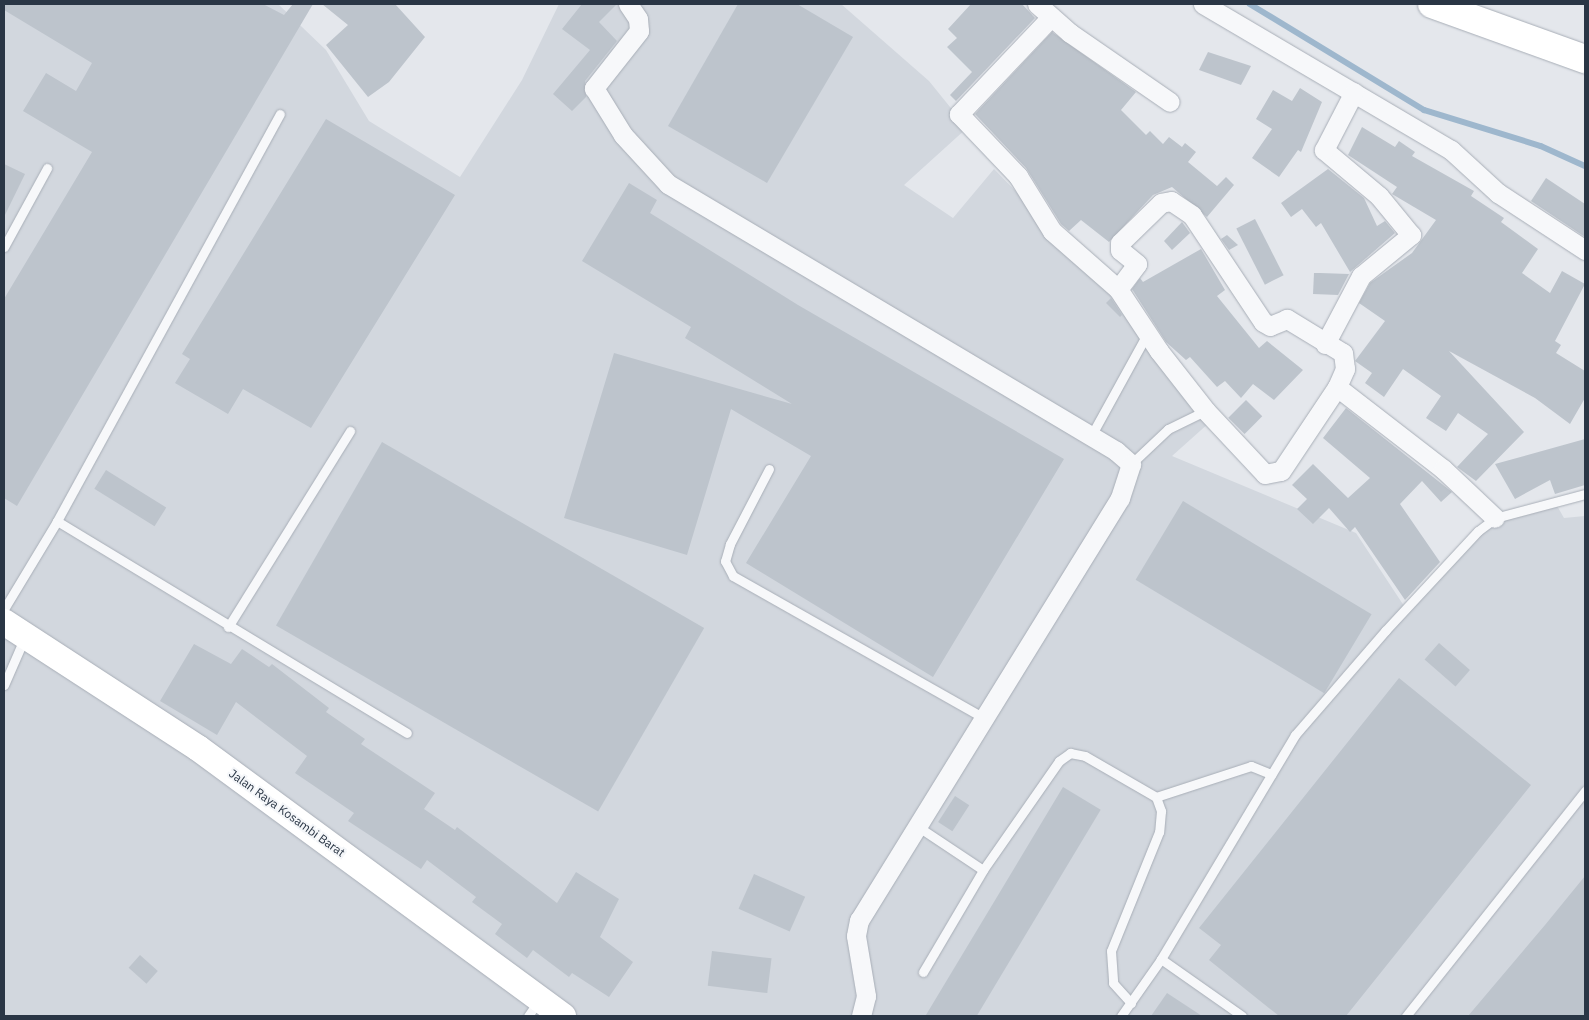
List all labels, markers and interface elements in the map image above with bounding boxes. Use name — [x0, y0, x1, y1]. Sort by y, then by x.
street label: Jalan Raya Kosambi Barat — [226, 766, 348, 860]

